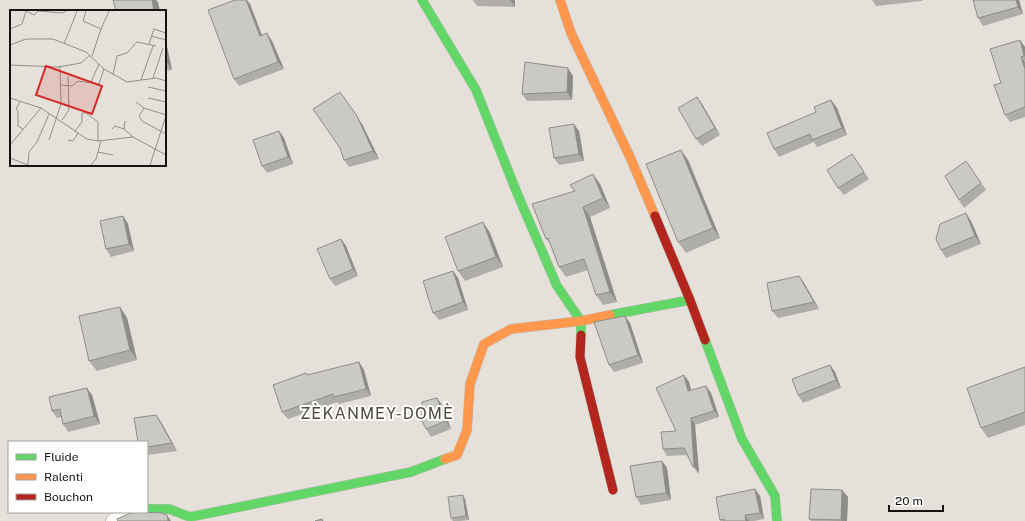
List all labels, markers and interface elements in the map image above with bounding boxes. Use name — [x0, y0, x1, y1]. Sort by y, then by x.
inset map — [10, 10, 166, 166]
district label: ZÈKANMEY-DOMÈ — [300, 403, 454, 423]
legend — [8, 441, 148, 513]
text: Fluide — [44, 450, 79, 464]
text: Ralenti — [44, 470, 83, 484]
scale bar — [889, 487, 943, 513]
text: Bouchon — [44, 490, 93, 504]
text: 20 m — [895, 494, 923, 508]

